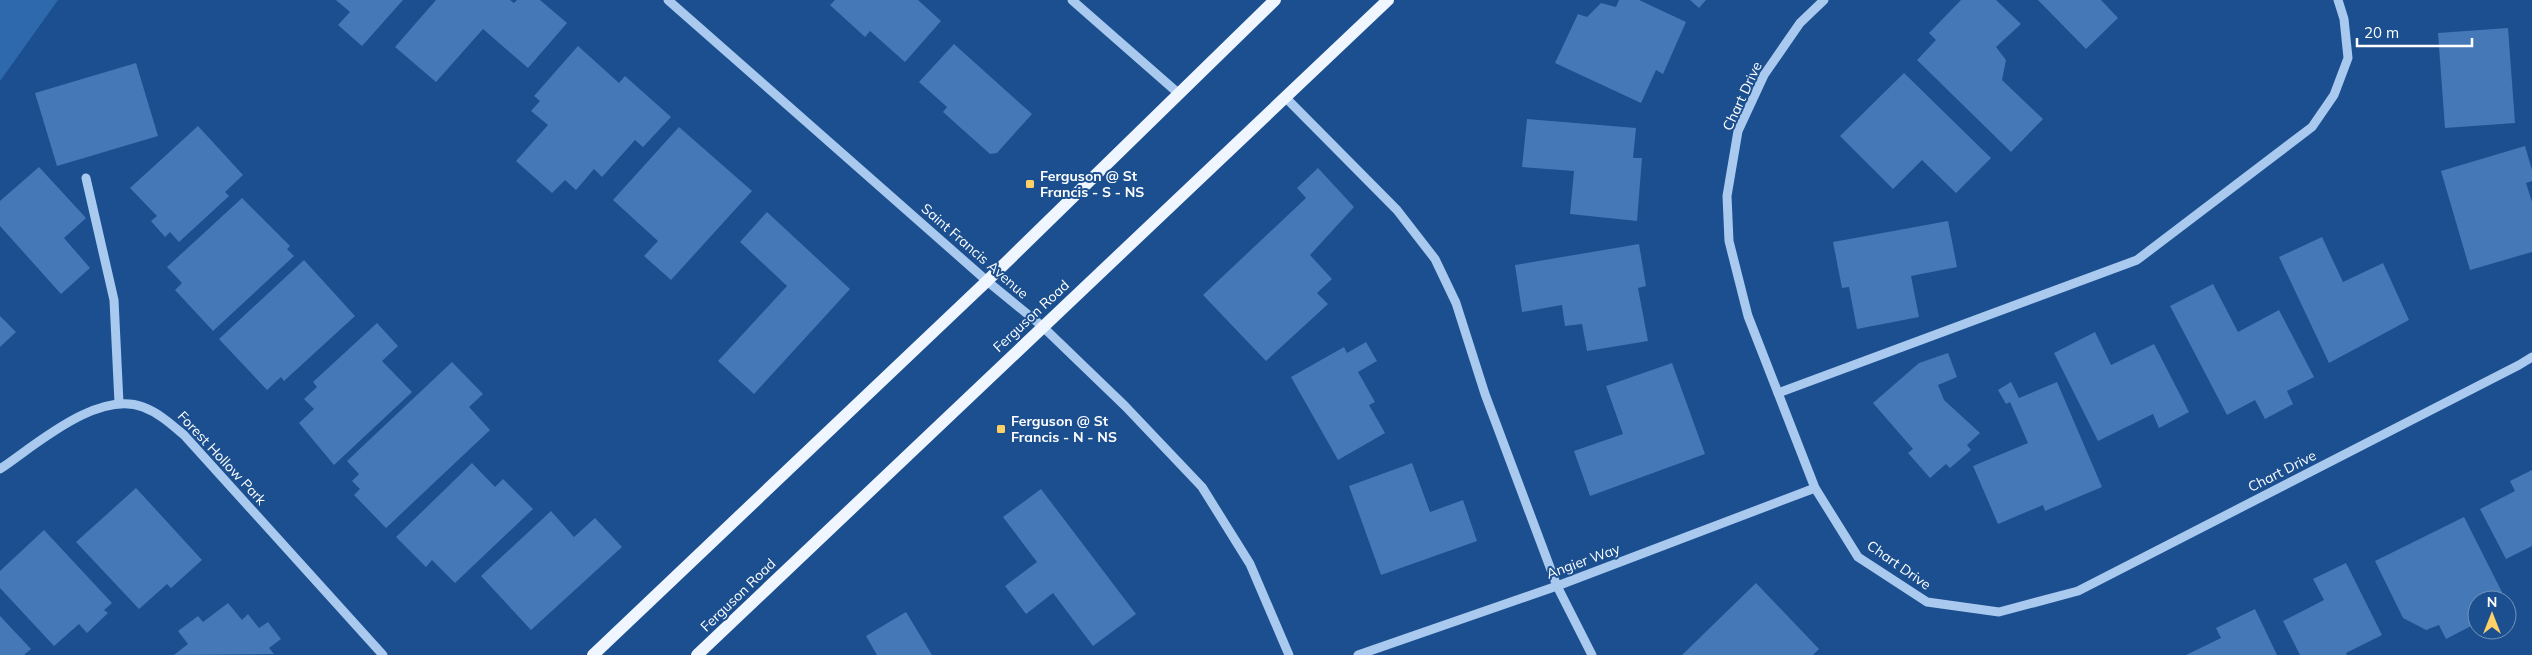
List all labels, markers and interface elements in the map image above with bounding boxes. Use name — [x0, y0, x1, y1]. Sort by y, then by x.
scale bar — [2357, 15, 2472, 47]
text: 20 m — [2364, 23, 2399, 42]
street label: Chart Drive — [1718, 59, 1766, 133]
place label: Ferguson @ St Francis - S - NS — [1040, 167, 1144, 201]
marker: Ferguson @ St Francis - S - NS — [1024, 178, 1036, 190]
street label: Saint Francis Avenue — [918, 200, 1032, 302]
street label: Ferguson Road — [989, 276, 1073, 356]
street label: Forest Hollow Park — [174, 407, 271, 509]
place label: Ferguson @ St Francis - N - NS — [1011, 412, 1117, 446]
marker: Ferguson @ St Francis - N - NS — [995, 423, 1007, 435]
street label: Chart Drive — [2245, 446, 2319, 496]
street label: Chart Drive — [1864, 536, 1934, 594]
street label: Angier Way — [1544, 539, 1623, 583]
street label: Ferguson Road — [697, 555, 779, 635]
north arrow — [2467, 590, 2517, 640]
text: N — [2487, 593, 2497, 611]

